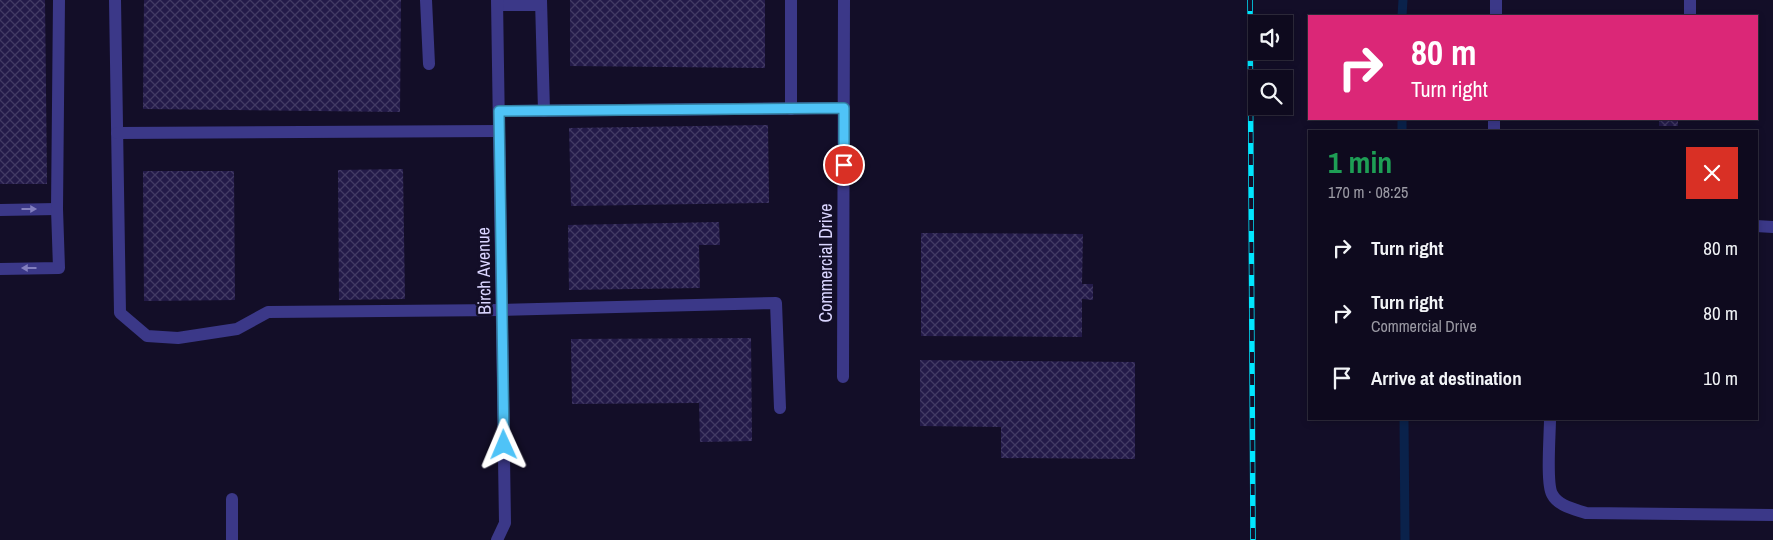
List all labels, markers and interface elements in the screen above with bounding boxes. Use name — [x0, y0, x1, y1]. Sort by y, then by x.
map controls — [1248, 15, 1293, 115]
button: sound — [1248, 15, 1293, 60]
text: 80 m — [1411, 29, 1476, 76]
icon: right — [1328, 35, 1393, 100]
button: search — [1248, 70, 1293, 115]
text: Turn right — [1411, 74, 1488, 104]
text: 1 min — [1328, 142, 1392, 182]
pin — [823, 144, 865, 186]
button: close — [1686, 147, 1738, 199]
icon: arrive — [830, 151, 858, 179]
text: 170 m · 08:25 — [1328, 181, 1408, 203]
street label: Commercial Drive — [813, 204, 838, 322]
one-way arrow — [21, 205, 37, 213]
street label: Birch Avenue — [470, 227, 497, 315]
icon: right — [1328, 234, 1356, 262]
text: Turn right — [1371, 235, 1443, 261]
text: 80 m — [1703, 235, 1738, 261]
one-way arrow — [21, 264, 37, 272]
text: Turn right — [1371, 289, 1443, 315]
icon: right — [1328, 299, 1356, 327]
text: 80 m — [1703, 300, 1738, 326]
text: Commercial Drive — [1371, 315, 1477, 337]
icon: arrive — [1328, 364, 1356, 392]
text: Arrive at destination — [1371, 365, 1522, 391]
text: 10 m — [1703, 365, 1738, 391]
position arrow — [477, 418, 529, 470]

